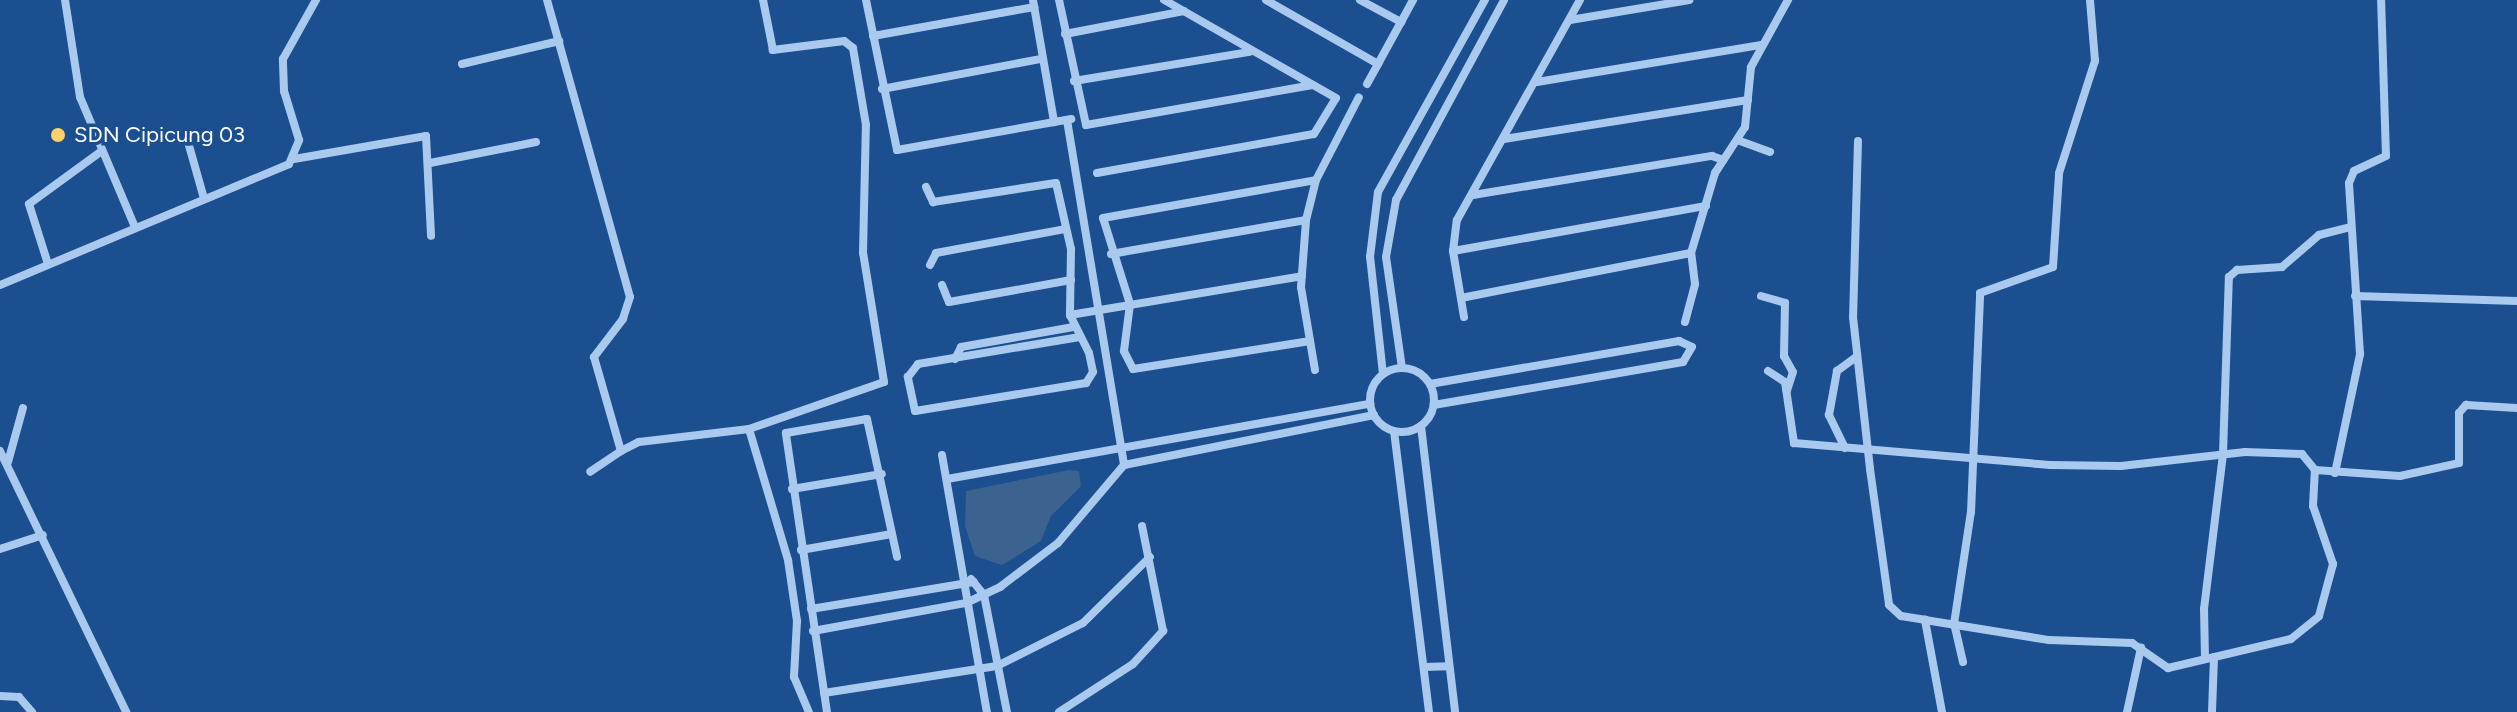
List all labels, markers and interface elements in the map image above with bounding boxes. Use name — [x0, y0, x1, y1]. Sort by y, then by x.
place label: SDN Cipicung 03 — [74, 122, 245, 148]
marker: SDN Cipicung 03 — [49, 126, 67, 144]

